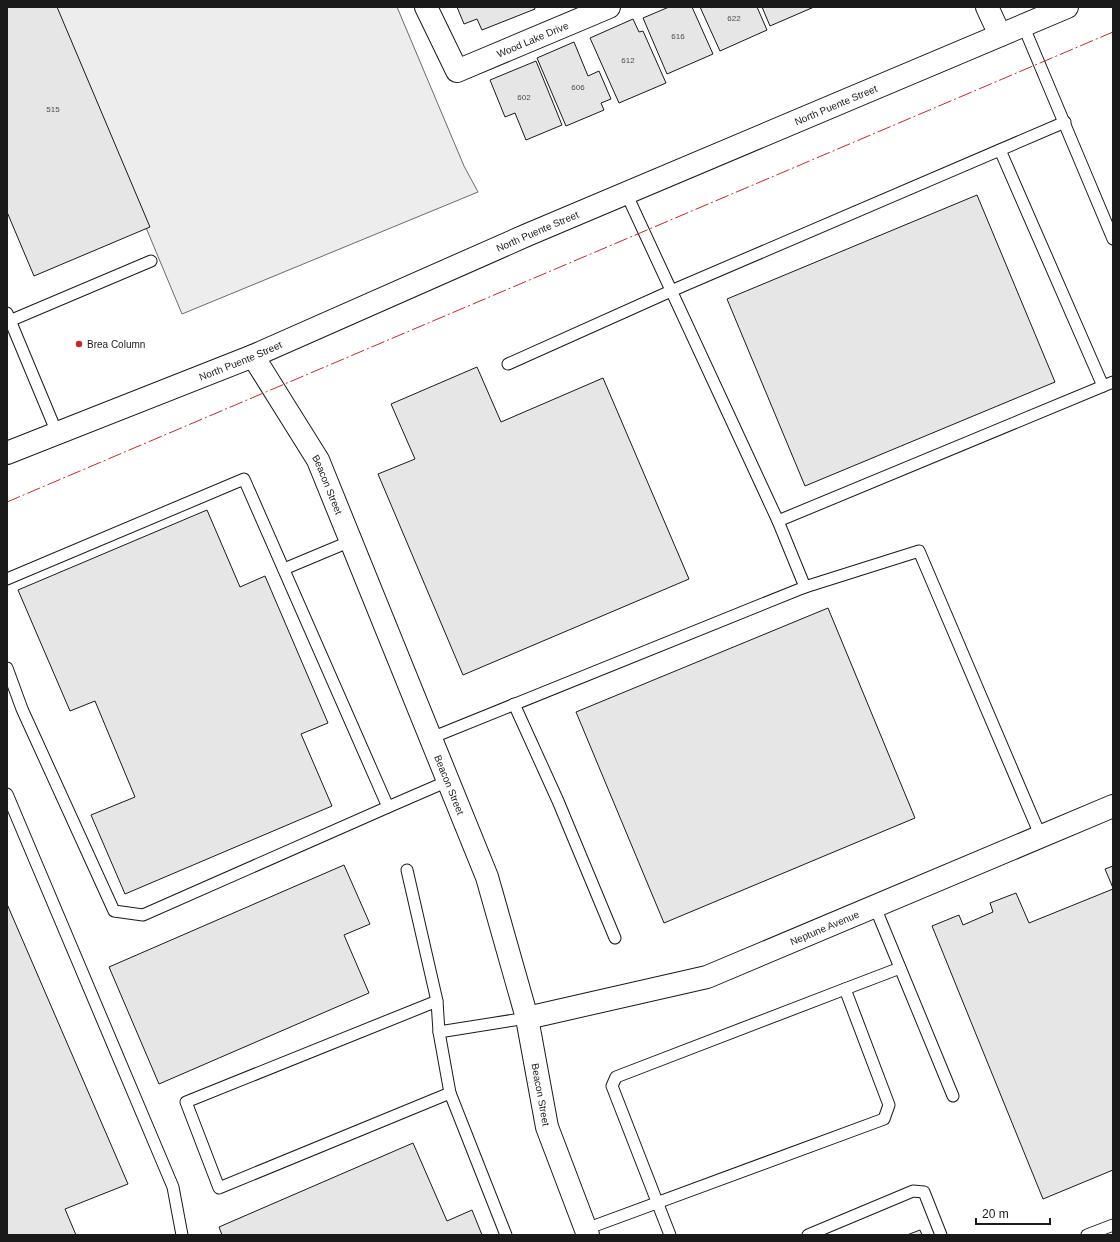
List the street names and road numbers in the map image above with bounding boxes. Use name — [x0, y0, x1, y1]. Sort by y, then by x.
street label: Wood Lake Drive — [495, 19, 570, 59]
street label: North Puente Street — [793, 82, 879, 127]
street label: North Puente Street — [494, 208, 580, 253]
street label: North Puente Street — [197, 338, 284, 382]
street label: Beacon Street — [311, 453, 345, 516]
street label: Beacon Street — [433, 753, 467, 816]
street label: Neptune Avenue — [788, 908, 861, 947]
street label: Beacon Street — [530, 1062, 552, 1127]

